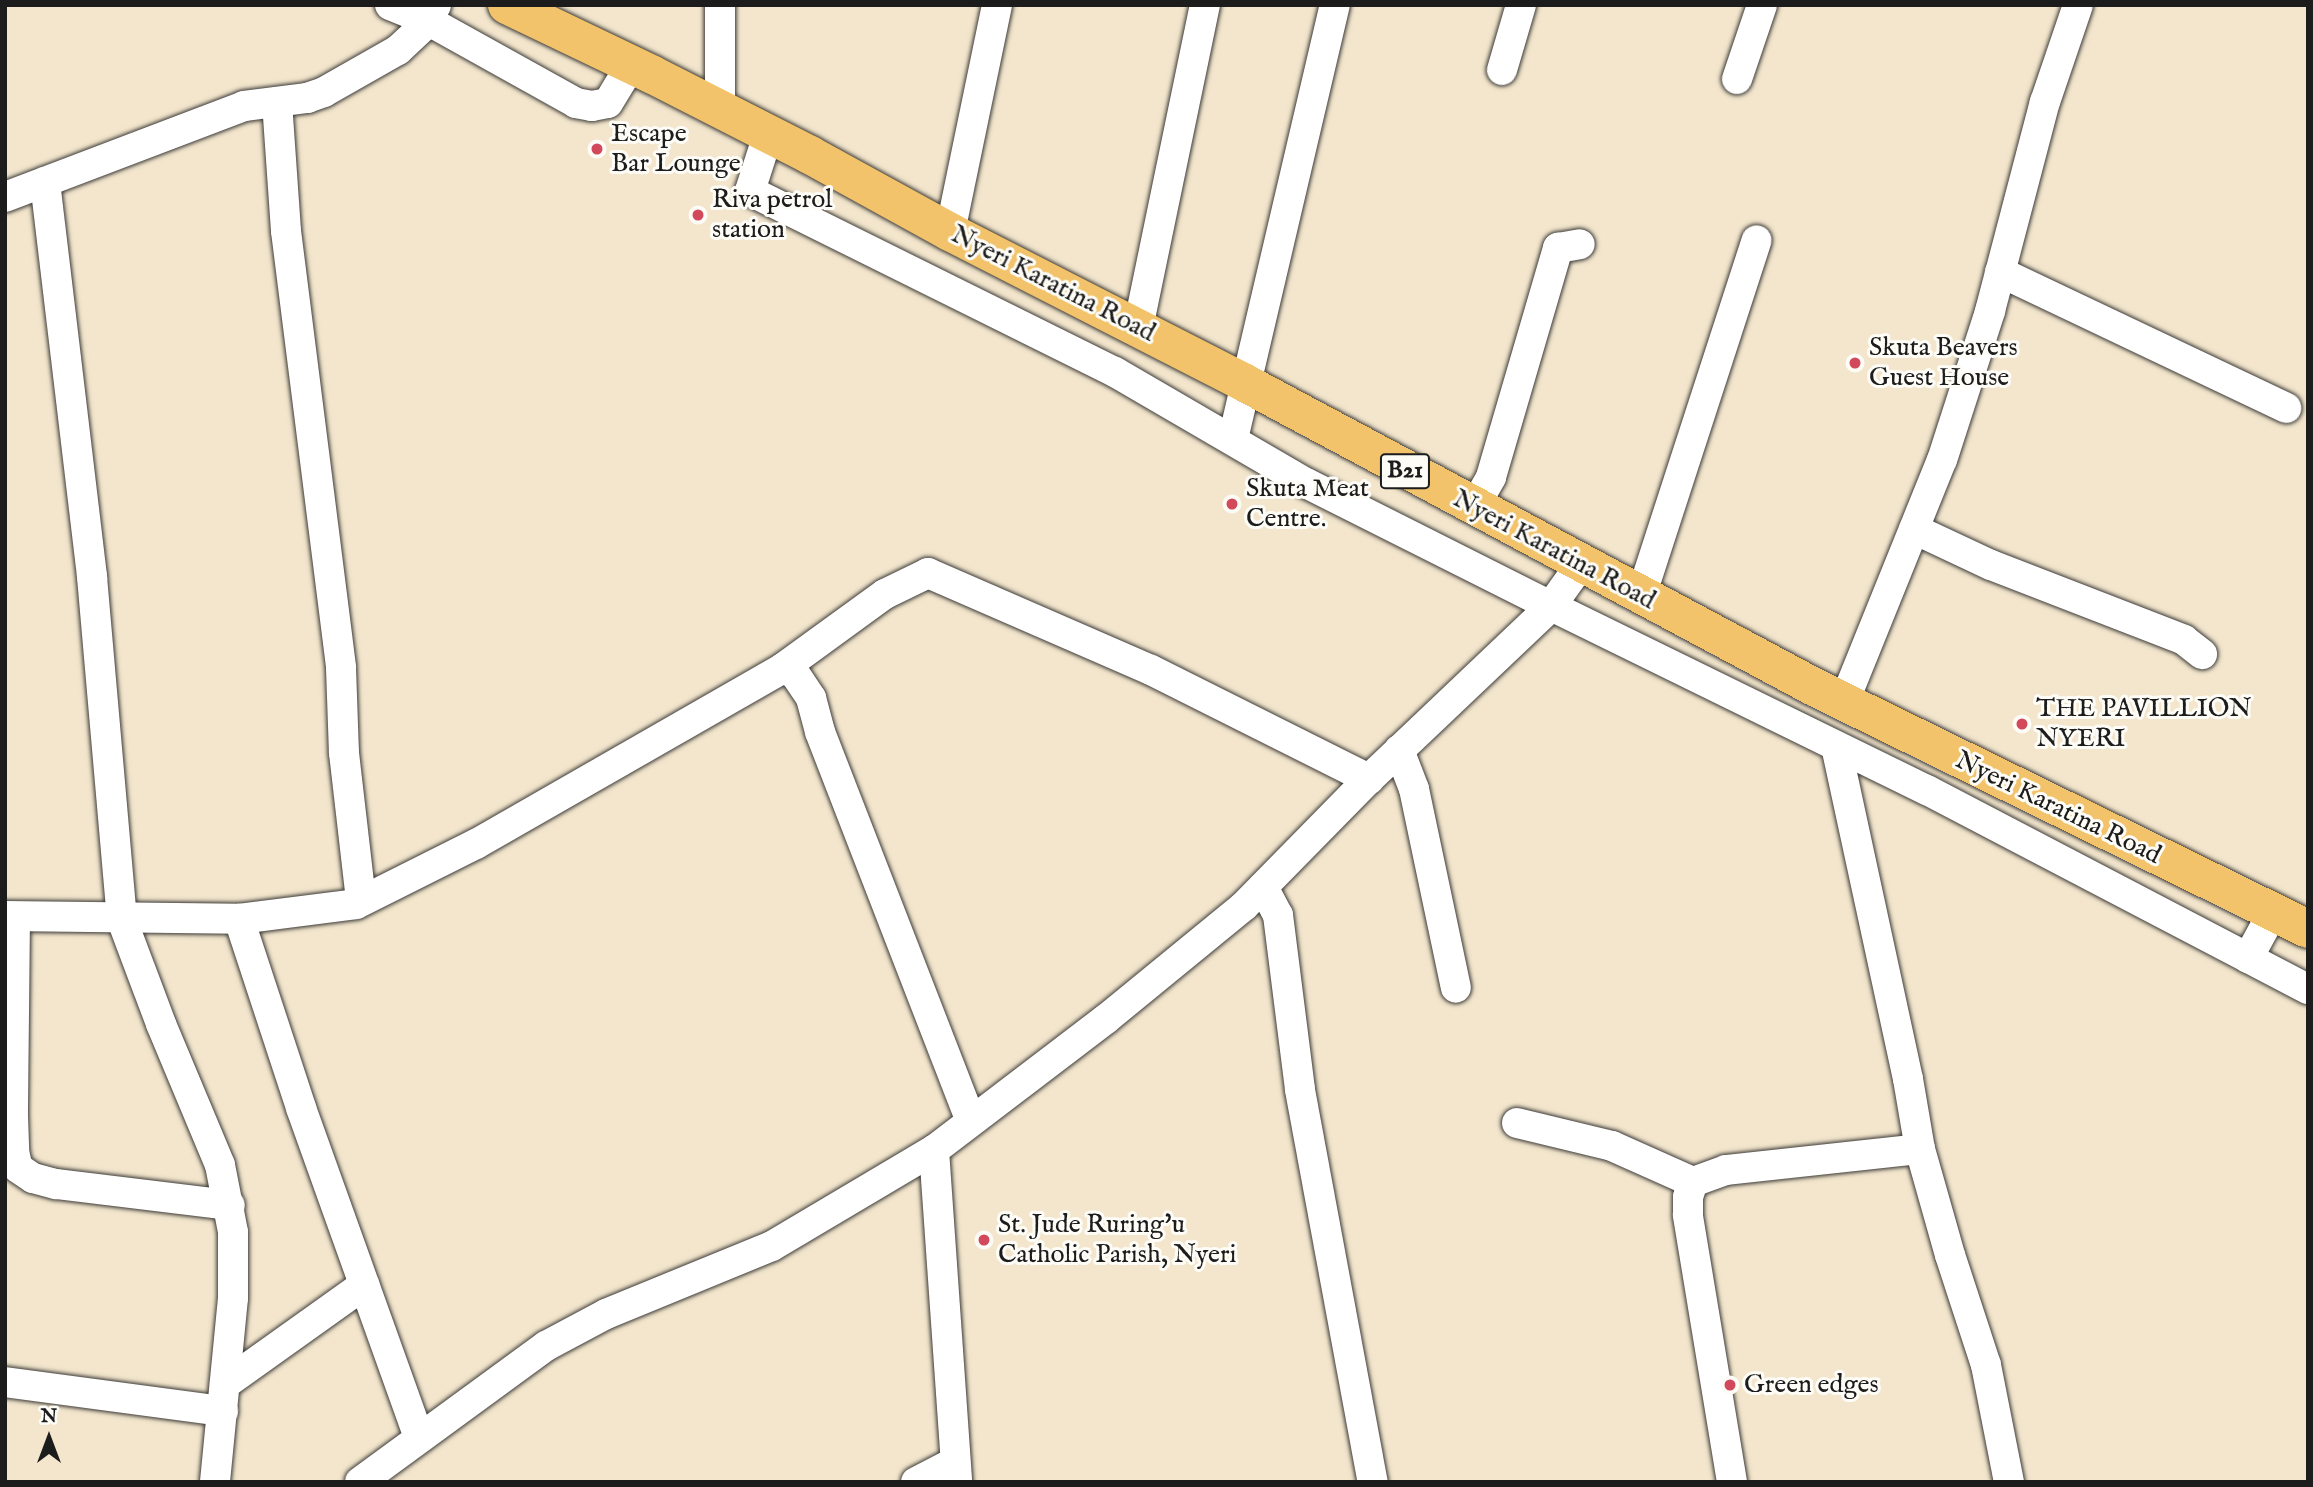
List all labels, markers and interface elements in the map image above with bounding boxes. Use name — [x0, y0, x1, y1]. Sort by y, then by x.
place label: Escape Bar Lounge — [611, 118, 741, 180]
marker: Escape Bar Lounge — [589, 141, 605, 157]
place label: Riva petrol station — [712, 184, 832, 246]
marker: Riva petrol station — [690, 207, 706, 223]
street label: Nyeri Karatina Road — [946, 219, 1160, 349]
place label: Skuta Beavers Guest House — [1869, 332, 2018, 394]
marker: Skuta Beavers Guest House — [1847, 355, 1863, 371]
road number: B21 — [1379, 450, 1431, 492]
place label: Skuta Meat Centre. — [1246, 473, 1369, 534]
street label: Nyeri Karatina Road — [1447, 483, 1661, 617]
marker: Skuta Meat Centre. — [1224, 496, 1240, 512]
place label: THE PAVILLION NYERI — [2036, 693, 2251, 754]
marker: THE PAVILLION NYERI — [2014, 716, 2030, 732]
street label: Nyeri Karatina Road — [1950, 745, 2166, 871]
place label: St. Jude Ruring'u Catholic Parish, Nyeri — [998, 1209, 1236, 1270]
marker: St. Jude Ruring'u Catholic Parish, Nyeri — [976, 1232, 992, 1248]
place label: Green edges — [1744, 1369, 1879, 1401]
marker: Green edges — [1722, 1377, 1738, 1393]
north arrow — [14, 1403, 84, 1473]
text: N — [41, 1405, 57, 1429]

